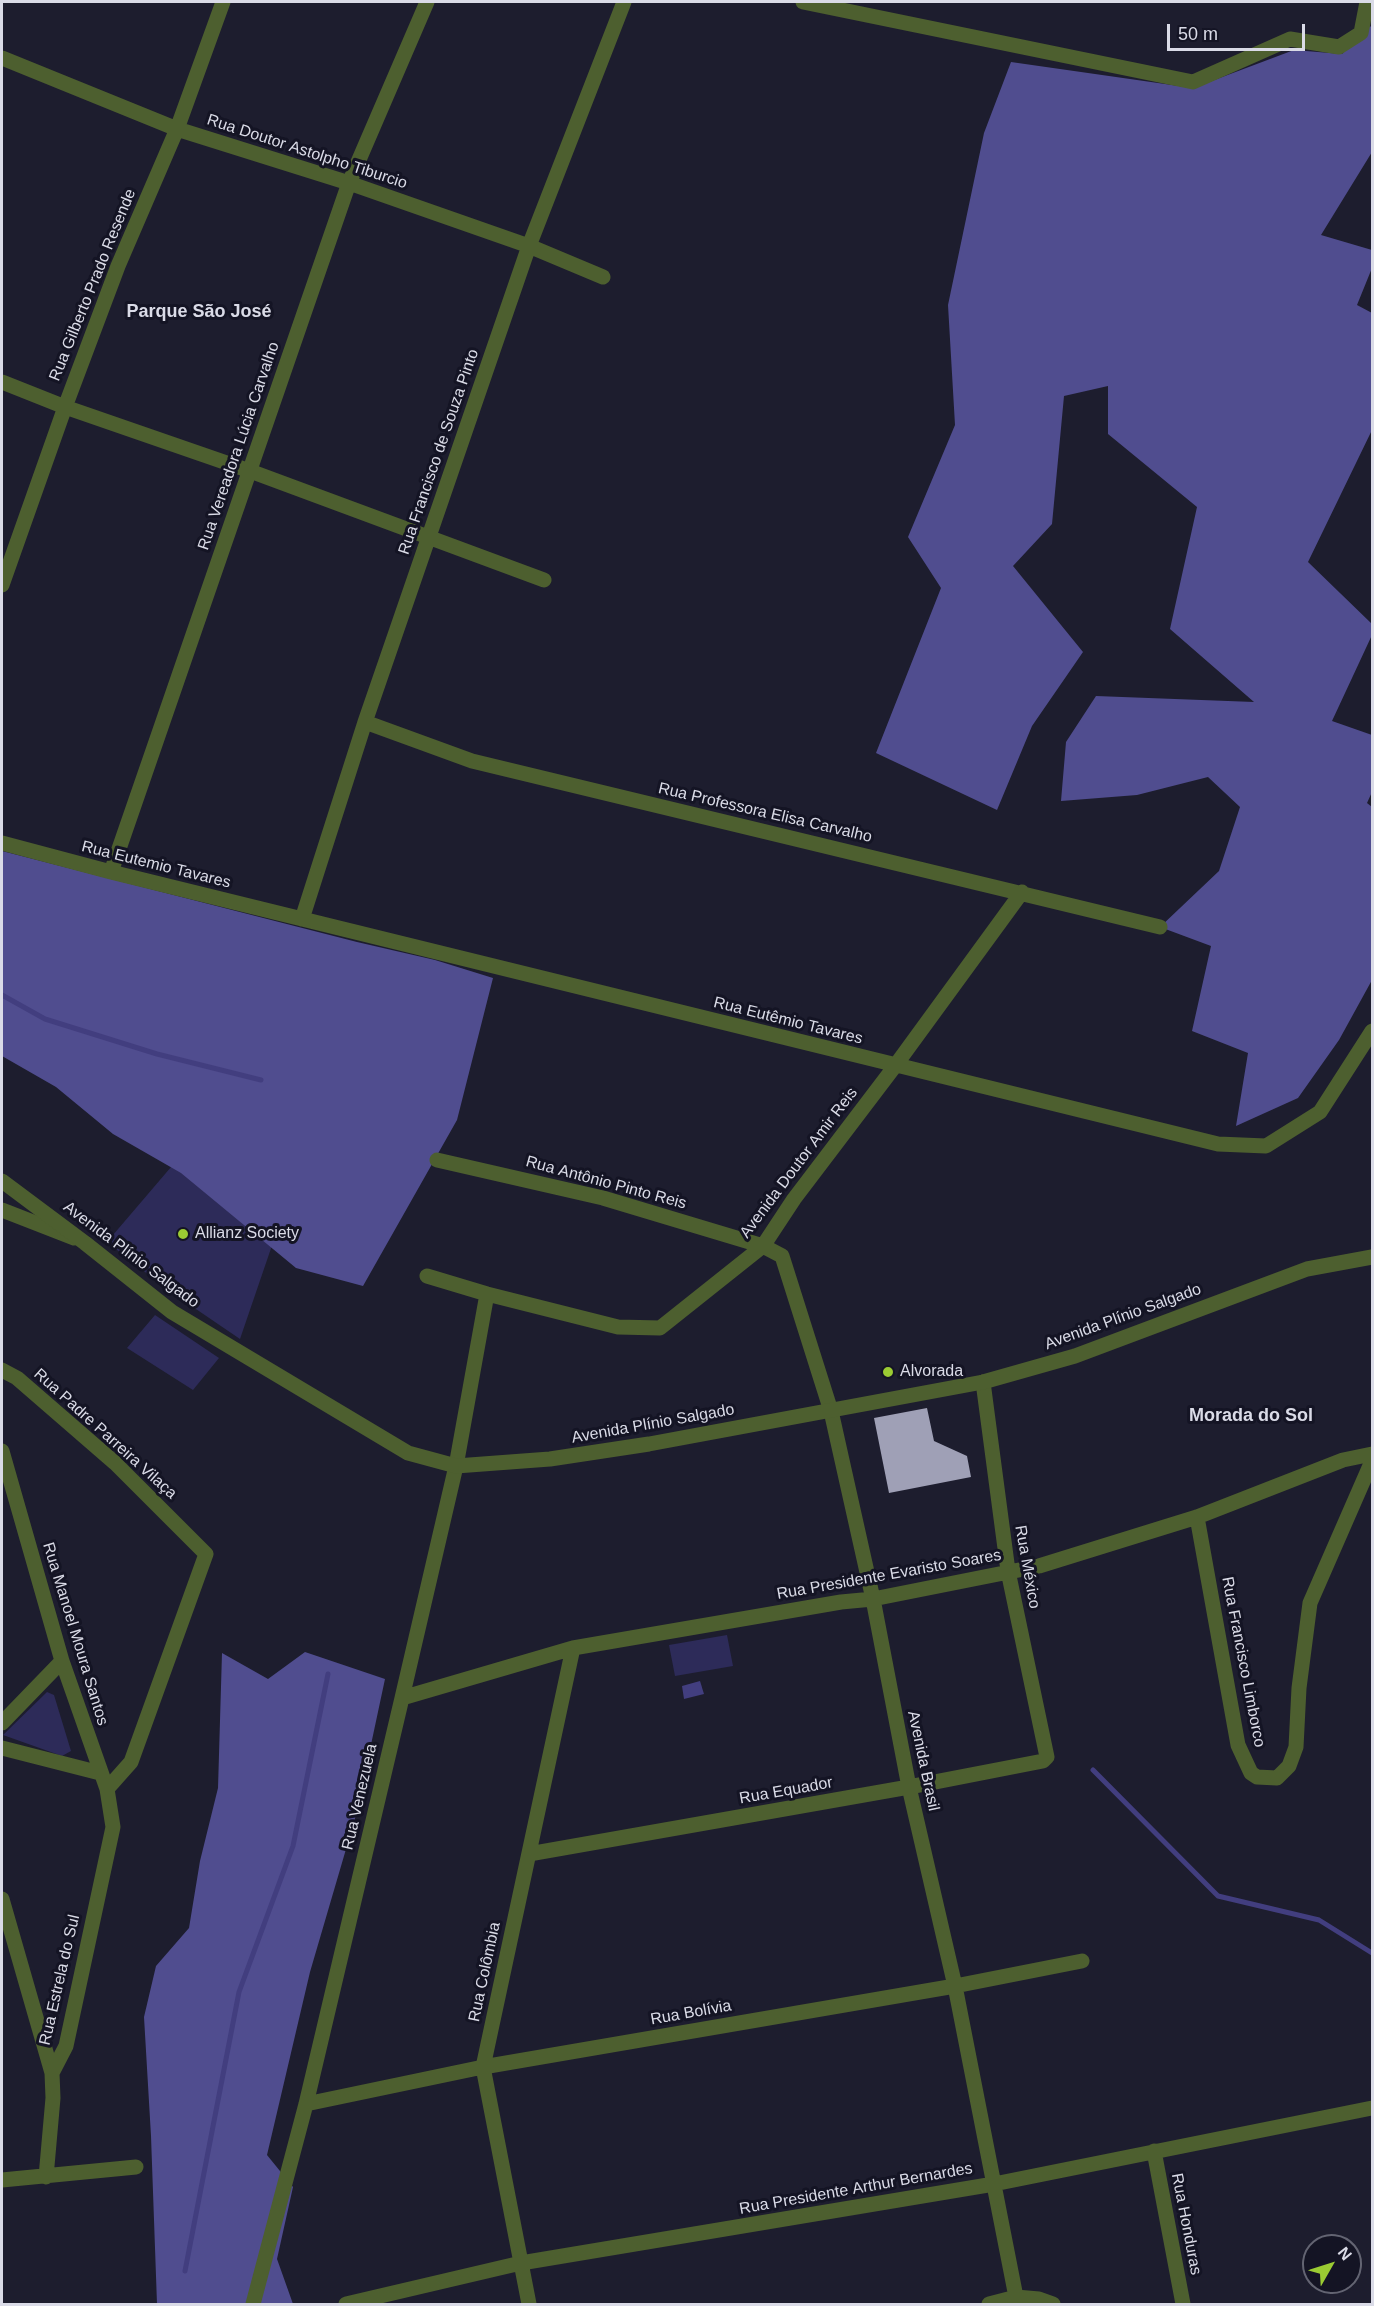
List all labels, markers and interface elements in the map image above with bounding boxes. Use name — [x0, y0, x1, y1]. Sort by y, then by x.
scale bar — [1170, 12, 1308, 50]
text: 50 m — [1178, 24, 1218, 44]
street label: Rua Doutor Astolpho Tiburcio — [205, 111, 409, 193]
street label: Rua Gilberto Prado Resende — [46, 186, 140, 384]
district label: Parque São José — [126, 301, 272, 323]
street label: Rua Vereadora Lúcia Carvalho — [194, 339, 284, 553]
street label: Rua Francisco de Souza Pinto — [395, 347, 483, 557]
street label: Rua Professora Elisa Carvalho — [656, 779, 874, 847]
street label: Rua Eutemio Tavares — [79, 837, 233, 893]
street label: Rua Eutêmio Tavares — [711, 993, 865, 1049]
street label: Avenida Doutor Amir Reis — [736, 1084, 862, 1242]
street label: Rua Antônio Pinto Reis — [524, 1152, 688, 1214]
street label: Avenida Plínio Salgado — [59, 1198, 203, 1312]
place label: Allianz Society — [195, 1224, 299, 1244]
marker: Allianz Society — [176, 1227, 190, 1241]
street label: Avenida Plínio Salgado — [1042, 1280, 1204, 1354]
place label: Alvorada — [900, 1362, 963, 1382]
street label: Rua Padre Parreira Vilaça — [30, 1365, 180, 1503]
marker: Alvorada — [881, 1365, 895, 1379]
street label: Avenida Plínio Salgado — [570, 1400, 736, 1448]
district label: Morada do Sol — [1189, 1405, 1313, 1427]
street label: Rua México — [1010, 1524, 1044, 1610]
street label: Rua Manoel Moura Santos — [38, 1540, 112, 1728]
street label: Rua Presidente Evaristo Soares — [775, 1546, 1003, 1604]
street label: Rua Francisco Limborco — [1217, 1575, 1269, 1749]
street label: Avenida Brasil — [903, 1709, 943, 1813]
street label: Rua Venezuela — [338, 1742, 382, 1852]
street label: Rua Equador — [738, 1773, 834, 1809]
street label: Rua Estrela do Sul — [36, 1913, 84, 2047]
street label: Rua Colômbia — [465, 1920, 505, 2024]
street label: Rua Bolívia — [649, 1996, 733, 2030]
street label: Rua Presidente Arthur Bernardes — [738, 2159, 974, 2219]
street label: Rua Honduras — [1167, 2172, 1205, 2276]
north arrow — [1302, 2234, 1362, 2294]
text: N — [1335, 2244, 1355, 2263]

